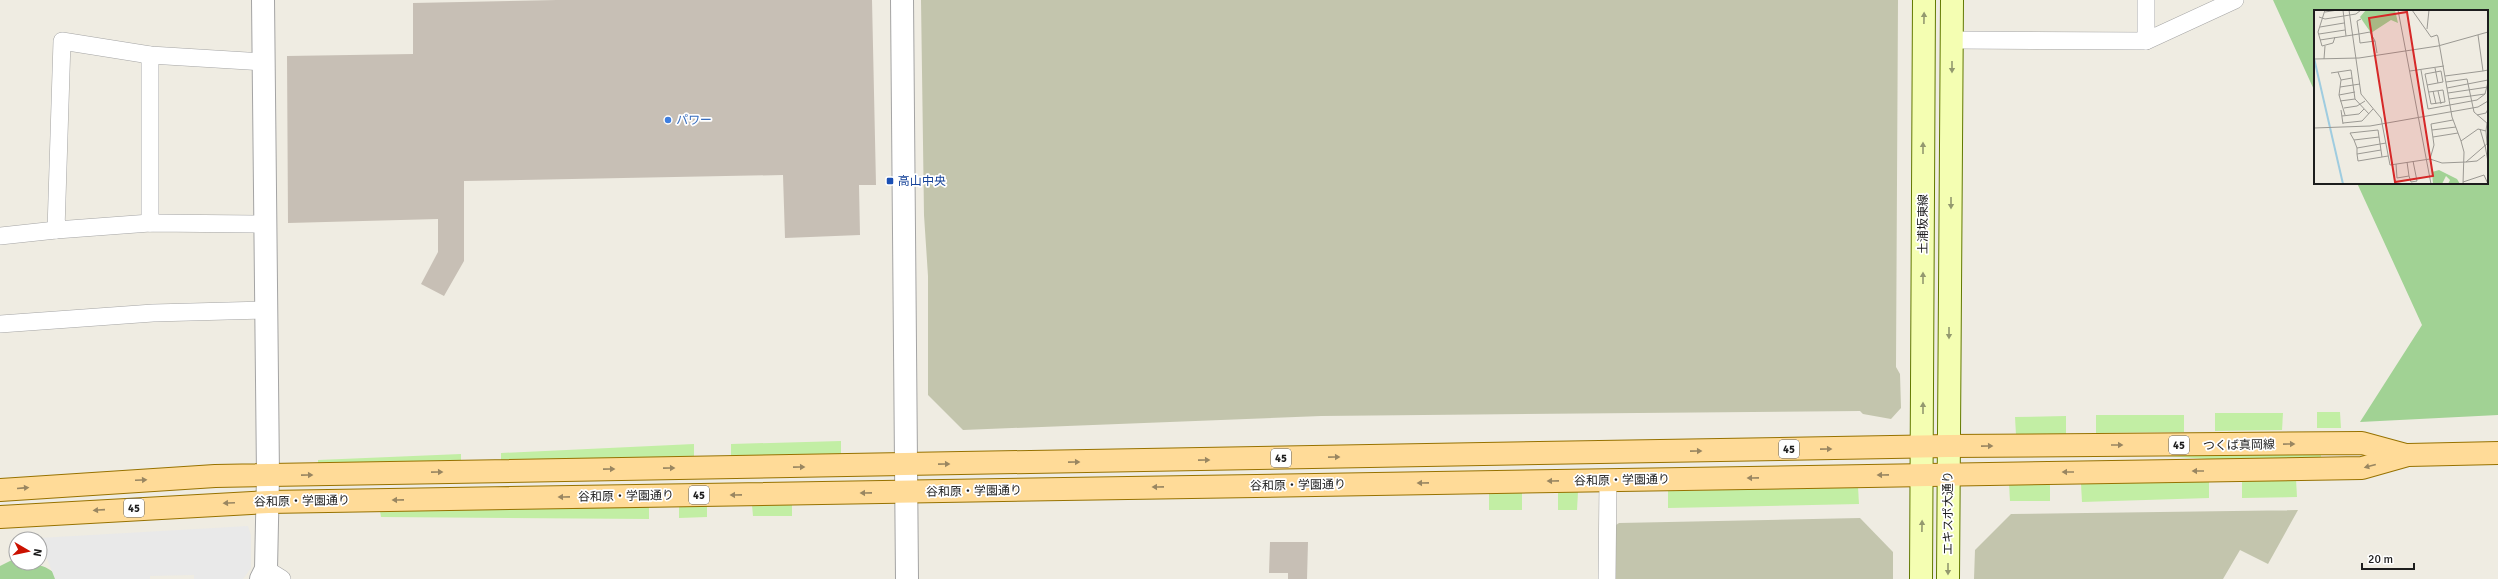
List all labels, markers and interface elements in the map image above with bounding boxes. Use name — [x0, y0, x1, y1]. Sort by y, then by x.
inset map — [2314, 10, 2488, 184]
one-way arrow — [1921, 11, 1927, 24]
one-way arrow — [1949, 61, 1955, 74]
place label: パワー — [676, 113, 712, 128]
marker: パワー — [663, 115, 673, 125]
one-way arrow — [1920, 141, 1926, 154]
place label: 高山中央 — [898, 174, 946, 189]
marker: 高山中央 — [885, 176, 895, 186]
street label: 土浦坂東線 — [1916, 194, 1931, 254]
one-way arrow — [1947, 197, 1954, 209]
one-way arrow — [1920, 271, 1926, 284]
one-way arrow — [1946, 327, 1953, 339]
one-way arrow — [1920, 401, 1926, 414]
road number: 45 — [2169, 436, 2189, 454]
street label: つくば真岡線 — [2203, 437, 2275, 454]
road number: 45 — [1779, 440, 1799, 458]
one-way arrow — [2283, 441, 2296, 447]
one-way arrow — [2111, 442, 2124, 448]
one-way arrow — [1981, 443, 1994, 449]
one-way arrow — [1820, 446, 1833, 452]
one-way arrow — [1690, 448, 1703, 454]
road number: 45 — [1271, 449, 1291, 467]
one-way arrow — [1328, 454, 1340, 461]
one-way arrow — [1198, 457, 1211, 463]
one-way arrow — [1068, 459, 1081, 465]
one-way arrow — [938, 461, 950, 468]
one-way arrow — [793, 463, 805, 470]
one-way arrow — [2364, 463, 2376, 469]
one-way arrow — [663, 465, 676, 471]
one-way arrow — [603, 466, 616, 472]
one-way arrow — [2191, 468, 2204, 474]
one-way arrow — [431, 469, 444, 475]
one-way arrow — [2061, 469, 2074, 475]
street label: エキスポ大通り — [1941, 471, 1956, 555]
one-way arrow — [301, 472, 314, 478]
street label: 谷和原・学園通り — [1574, 472, 1670, 489]
one-way arrow — [1876, 472, 1889, 478]
one-way arrow — [1747, 475, 1759, 482]
one-way arrow — [135, 476, 147, 483]
street label: 谷和原・学園通り — [1250, 477, 1346, 494]
one-way arrow — [1546, 478, 1559, 484]
one-way arrow — [1416, 480, 1429, 486]
street label: 谷和原・学園通り — [926, 483, 1022, 500]
one-way arrow — [1152, 484, 1164, 491]
one-way arrow — [17, 485, 29, 491]
road number: 45 — [689, 486, 709, 504]
street label: 谷和原・学園通り — [578, 488, 674, 505]
one-way arrow — [859, 490, 872, 496]
one-way arrow — [729, 492, 742, 498]
street label: 谷和原・学園通り — [254, 493, 350, 510]
one-way arrow — [557, 494, 570, 500]
one-way arrow — [391, 497, 404, 503]
road number: 45 — [124, 499, 144, 517]
one-way arrow — [222, 500, 235, 506]
one-way arrow — [93, 507, 105, 514]
one-way arrow — [1919, 519, 1925, 532]
north arrow — [8, 531, 48, 571]
scale bar — [2362, 545, 2414, 571]
text: N — [30, 548, 44, 557]
text: 20 m — [2368, 552, 2393, 567]
one-way arrow — [1945, 563, 1951, 576]

